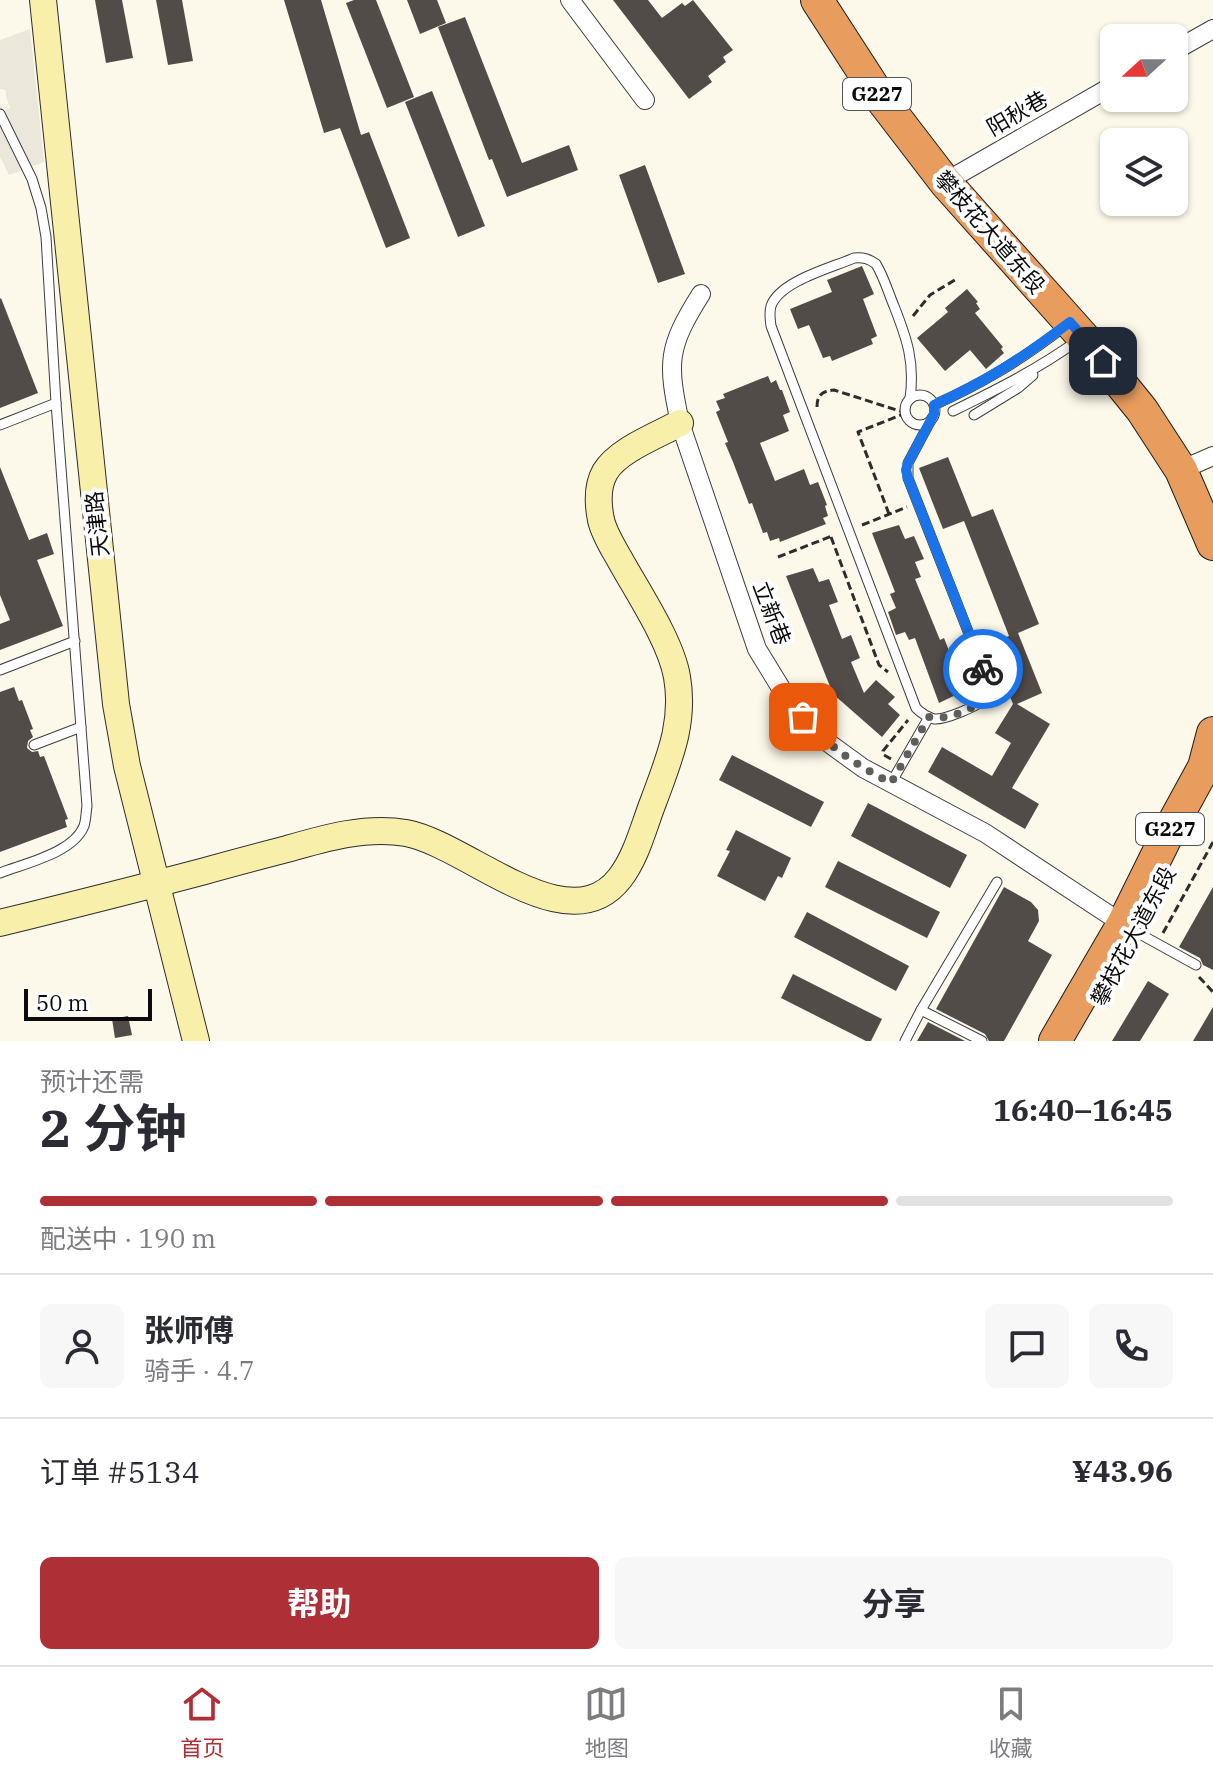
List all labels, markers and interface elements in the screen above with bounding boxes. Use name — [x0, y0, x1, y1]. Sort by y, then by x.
north arrow — [1100, 24, 1188, 112]
map controls — [1100, 24, 1188, 216]
road number: G227 — [843, 78, 911, 110]
street label: 阳秋巷 — [981, 84, 1053, 142]
button: layers — [1100, 128, 1188, 216]
street label: 攀枝花大道东段 — [929, 164, 1052, 299]
pin — [1069, 327, 1137, 395]
icon: home — [1081, 339, 1125, 383]
street label: 天津路 — [79, 490, 114, 558]
street label: 立新巷 — [747, 577, 798, 649]
courier — [943, 629, 1023, 709]
icon: bike — [961, 647, 1005, 691]
pin — [769, 683, 837, 751]
icon: bag — [781, 695, 825, 739]
road number: G227 — [1136, 813, 1204, 845]
street label: 攀枝花大道东段 — [1084, 861, 1182, 1011]
scale bar — [24, 985, 152, 1021]
text: 50 m — [36, 988, 88, 1017]
text: 预计还需 — [40, 1064, 144, 1098]
text: 16:40–16:45 — [993, 1090, 1173, 1129]
text: 2 分钟 — [40, 1094, 187, 1161]
text: 配送中 · 190 m — [40, 1221, 216, 1255]
button: person — [40, 1304, 124, 1388]
button: chat — [985, 1304, 1069, 1388]
button: phone — [1089, 1304, 1173, 1388]
text: 张师傅 — [144, 1310, 234, 1349]
text: 骑手 · 4.7 — [144, 1353, 255, 1387]
text: ¥43.96 — [1072, 1451, 1173, 1490]
text: 订单 #5134 — [40, 1452, 200, 1491]
button: 帮助 — [40, 1557, 599, 1649]
button: 分享 — [615, 1557, 1173, 1649]
tab: 首页 — [180, 1682, 224, 1762]
tab: 地图 — [584, 1682, 629, 1762]
tab: 收藏 — [989, 1682, 1033, 1762]

